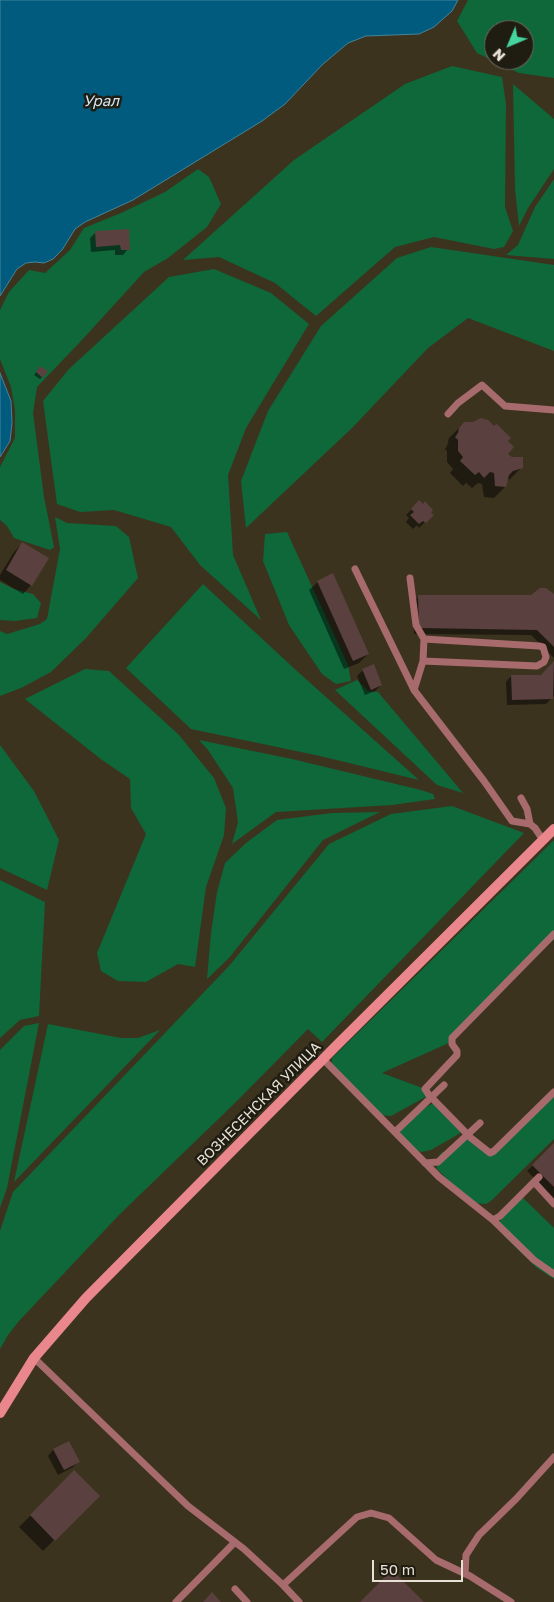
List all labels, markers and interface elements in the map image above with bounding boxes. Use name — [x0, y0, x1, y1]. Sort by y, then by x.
north arrow — [484, 20, 534, 70]
text: N — [489, 45, 509, 65]
water label: Урал — [83, 92, 119, 110]
street label: ВОЗНЕСЕНСКАЯ УЛИЦА — [194, 1039, 324, 1169]
scale bar — [374, 1550, 465, 1582]
text: 50 m — [380, 1560, 415, 1578]

